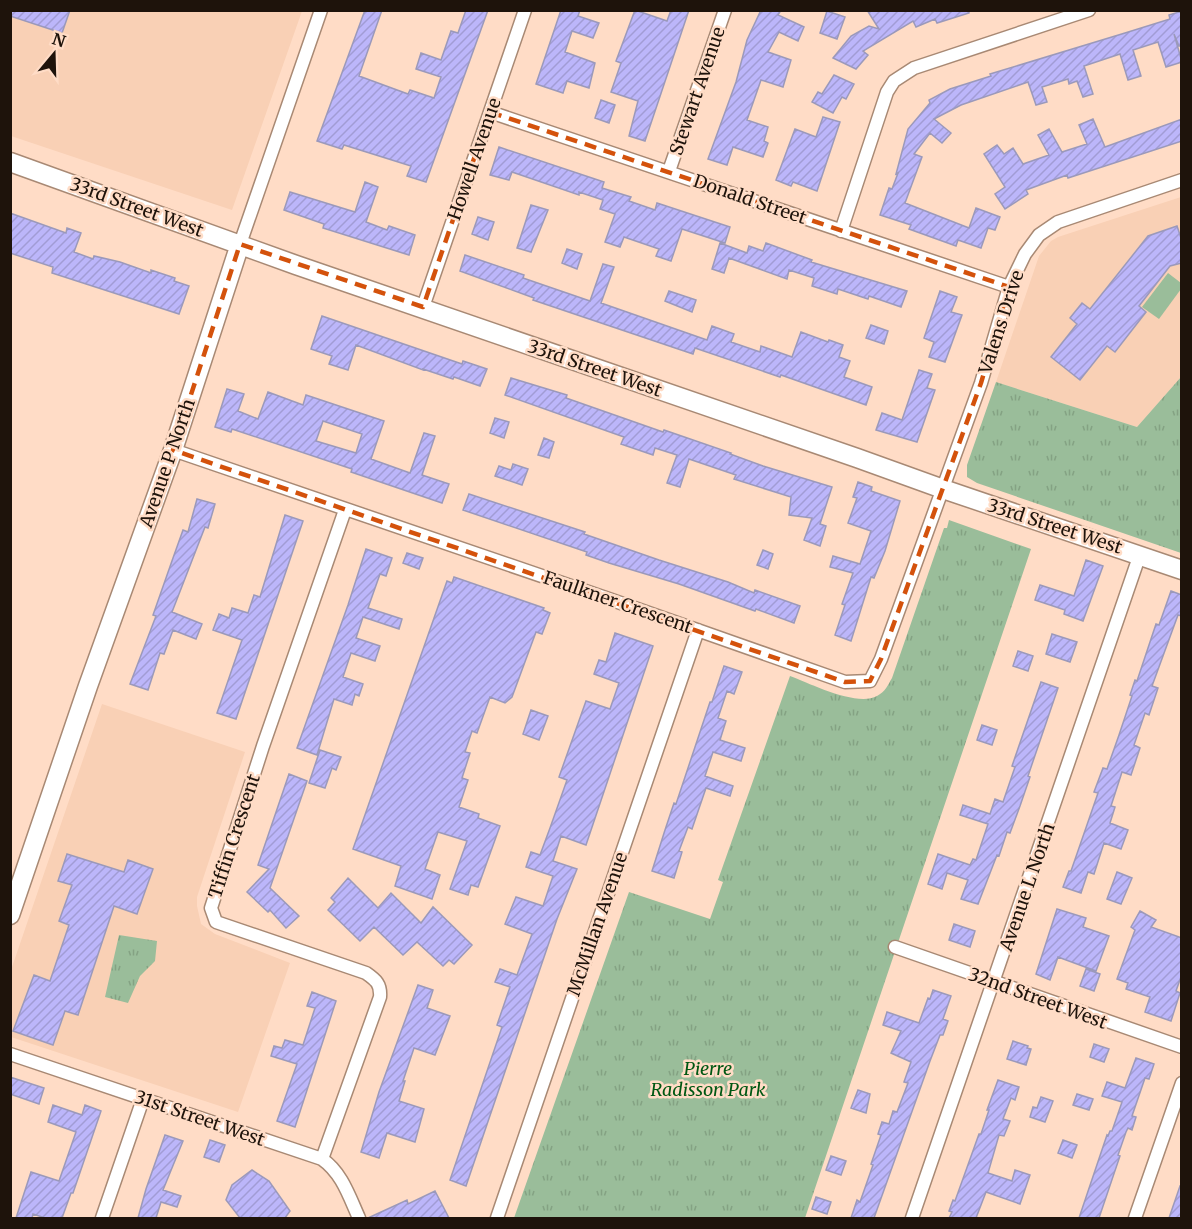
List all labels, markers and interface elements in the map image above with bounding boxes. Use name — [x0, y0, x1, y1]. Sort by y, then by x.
north arrow — [24, 24, 84, 84]
street label: Stewart Avenue — [664, 24, 730, 158]
text: N — [50, 28, 68, 51]
street label: Howell Avenue — [442, 95, 506, 223]
street label: Donald Street — [690, 169, 810, 229]
street label: 33rd Street West — [67, 172, 207, 242]
street label: Valens Drive — [973, 267, 1029, 378]
street label: 33rd Street West — [525, 334, 665, 402]
street label: Avenue P North — [134, 396, 200, 531]
street label: 33rd Street West — [985, 493, 1125, 559]
street label: Faulkner Crescent — [540, 566, 696, 638]
street label: Tiffin Crescent — [203, 771, 265, 901]
street label: Avenue L North — [994, 820, 1060, 955]
street label: McMillan Avenue — [562, 849, 632, 999]
street label: 32nd Street West — [966, 962, 1110, 1034]
park label: Pierre Radisson Park — [650, 1057, 766, 1101]
street label: 31st Street West — [132, 1085, 268, 1151]

